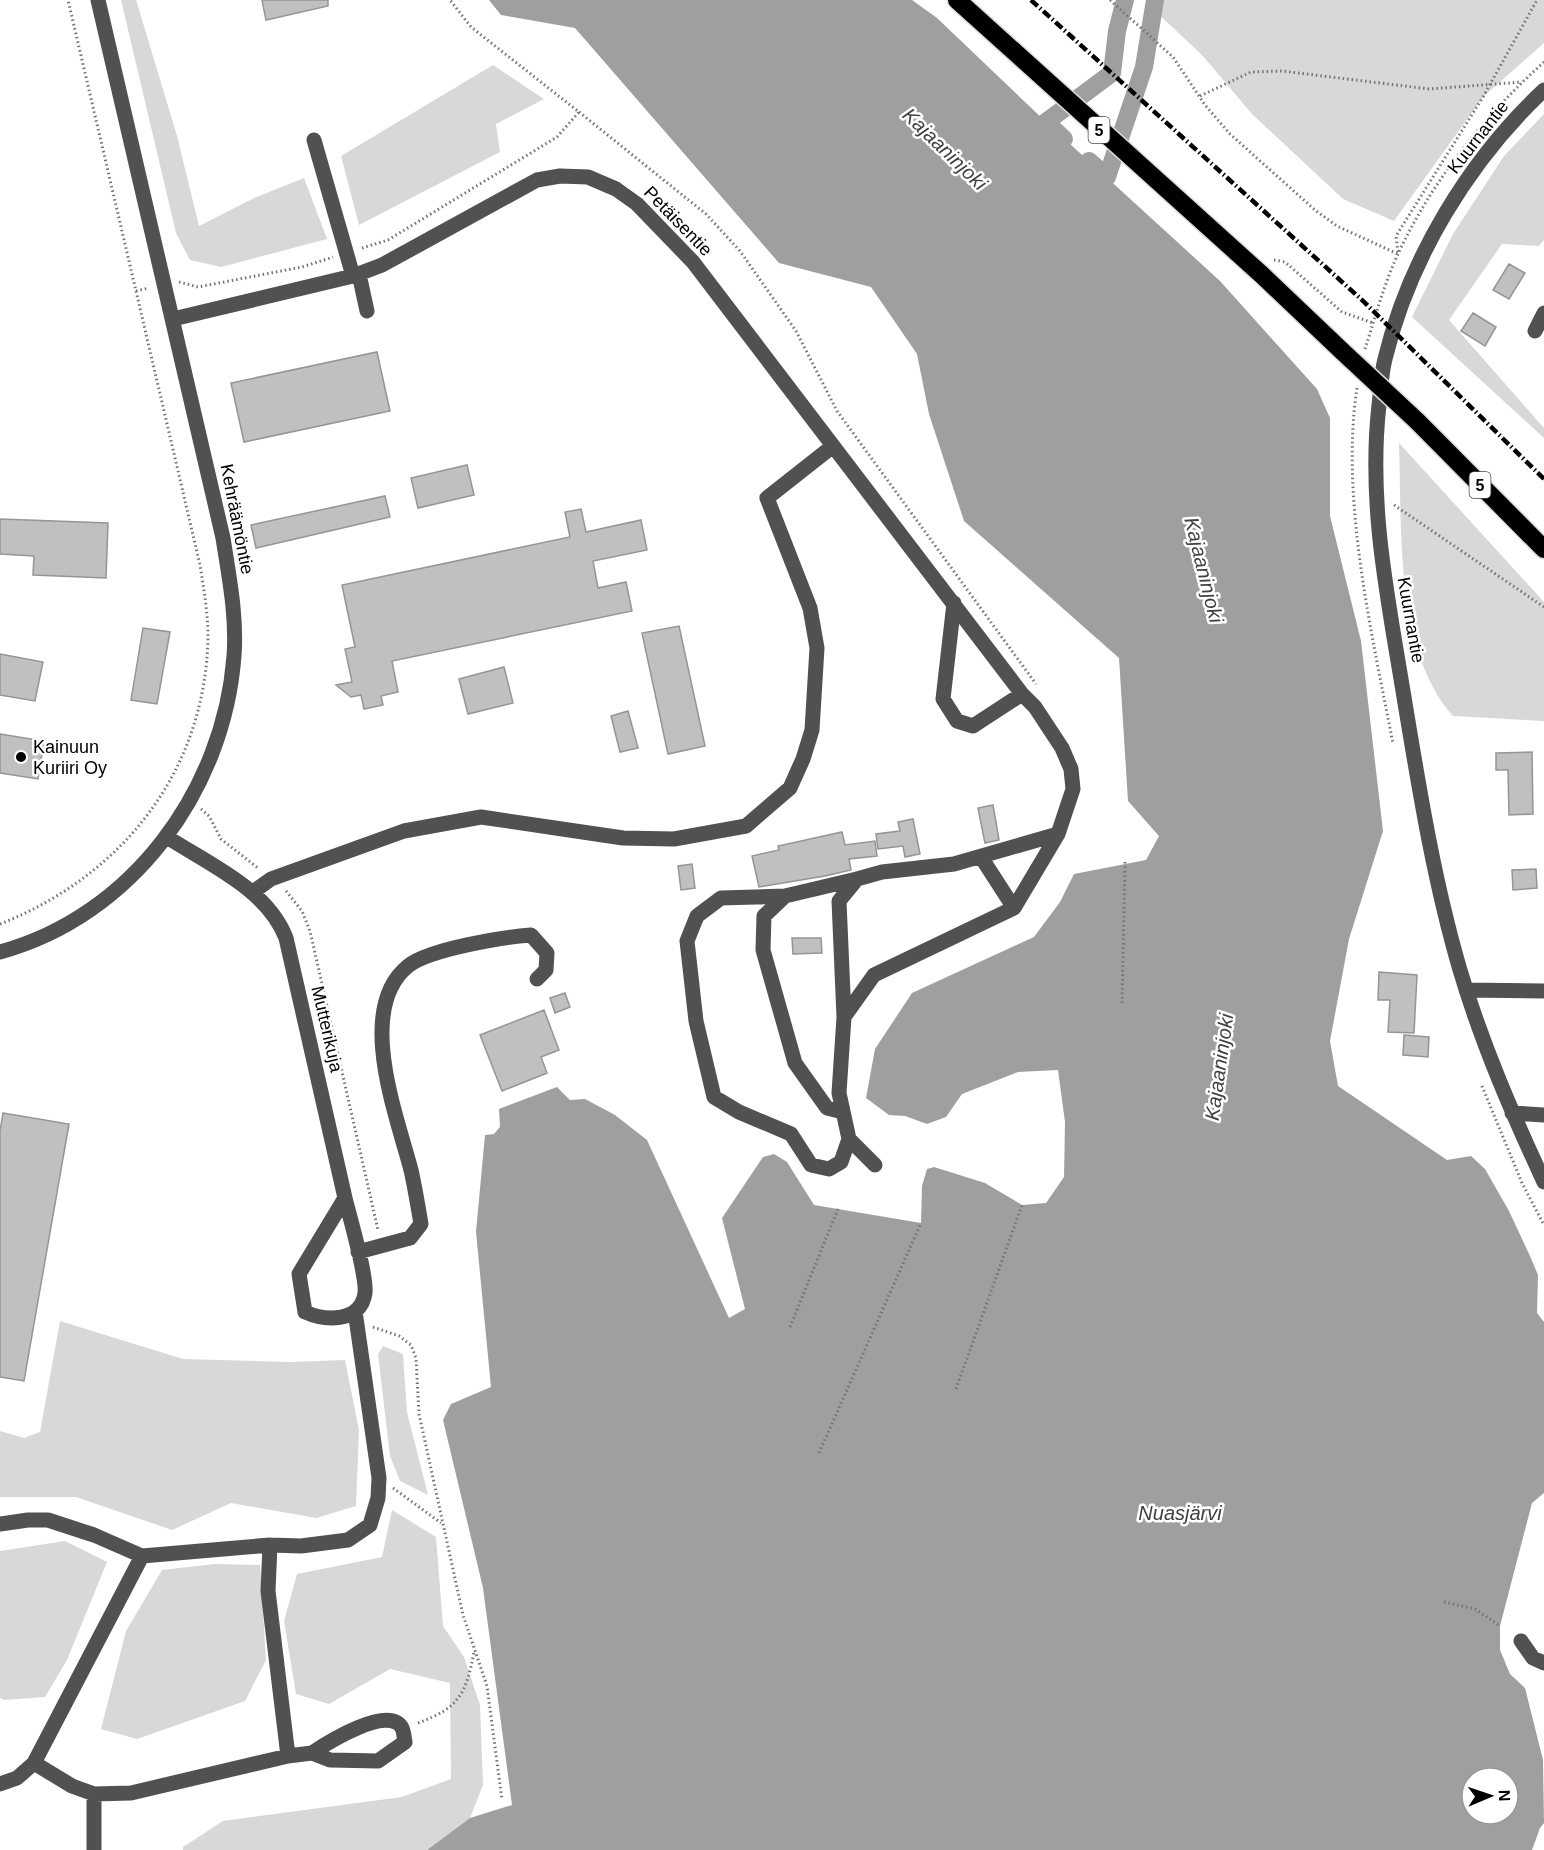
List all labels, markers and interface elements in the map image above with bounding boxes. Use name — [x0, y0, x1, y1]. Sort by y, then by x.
street label: Kuurnantie — [1443, 97, 1513, 177]
water label: Kajaaninjoki — [899, 104, 992, 195]
road number: 5 — [1088, 117, 1110, 143]
street label: Petäisentie — [640, 182, 716, 260]
street label: Kehräämöntie — [216, 462, 258, 576]
road number: 5 — [1470, 472, 1490, 498]
water label: Kajaaninjoki — [1180, 515, 1228, 626]
street label: Kuurnantie — [1394, 575, 1428, 665]
place label: Kainuun Kuriiri Oy — [33, 737, 107, 778]
marker: Kainuun Kuriiri Oy — [14, 750, 28, 764]
street label: Mutterikuja — [307, 984, 347, 1075]
water label: Kajaaninjoki — [1201, 1012, 1237, 1122]
water label: Nuasjärvi — [1138, 1502, 1222, 1524]
north arrow — [1460, 1766, 1520, 1826]
text: N — [1496, 1789, 1513, 1802]

